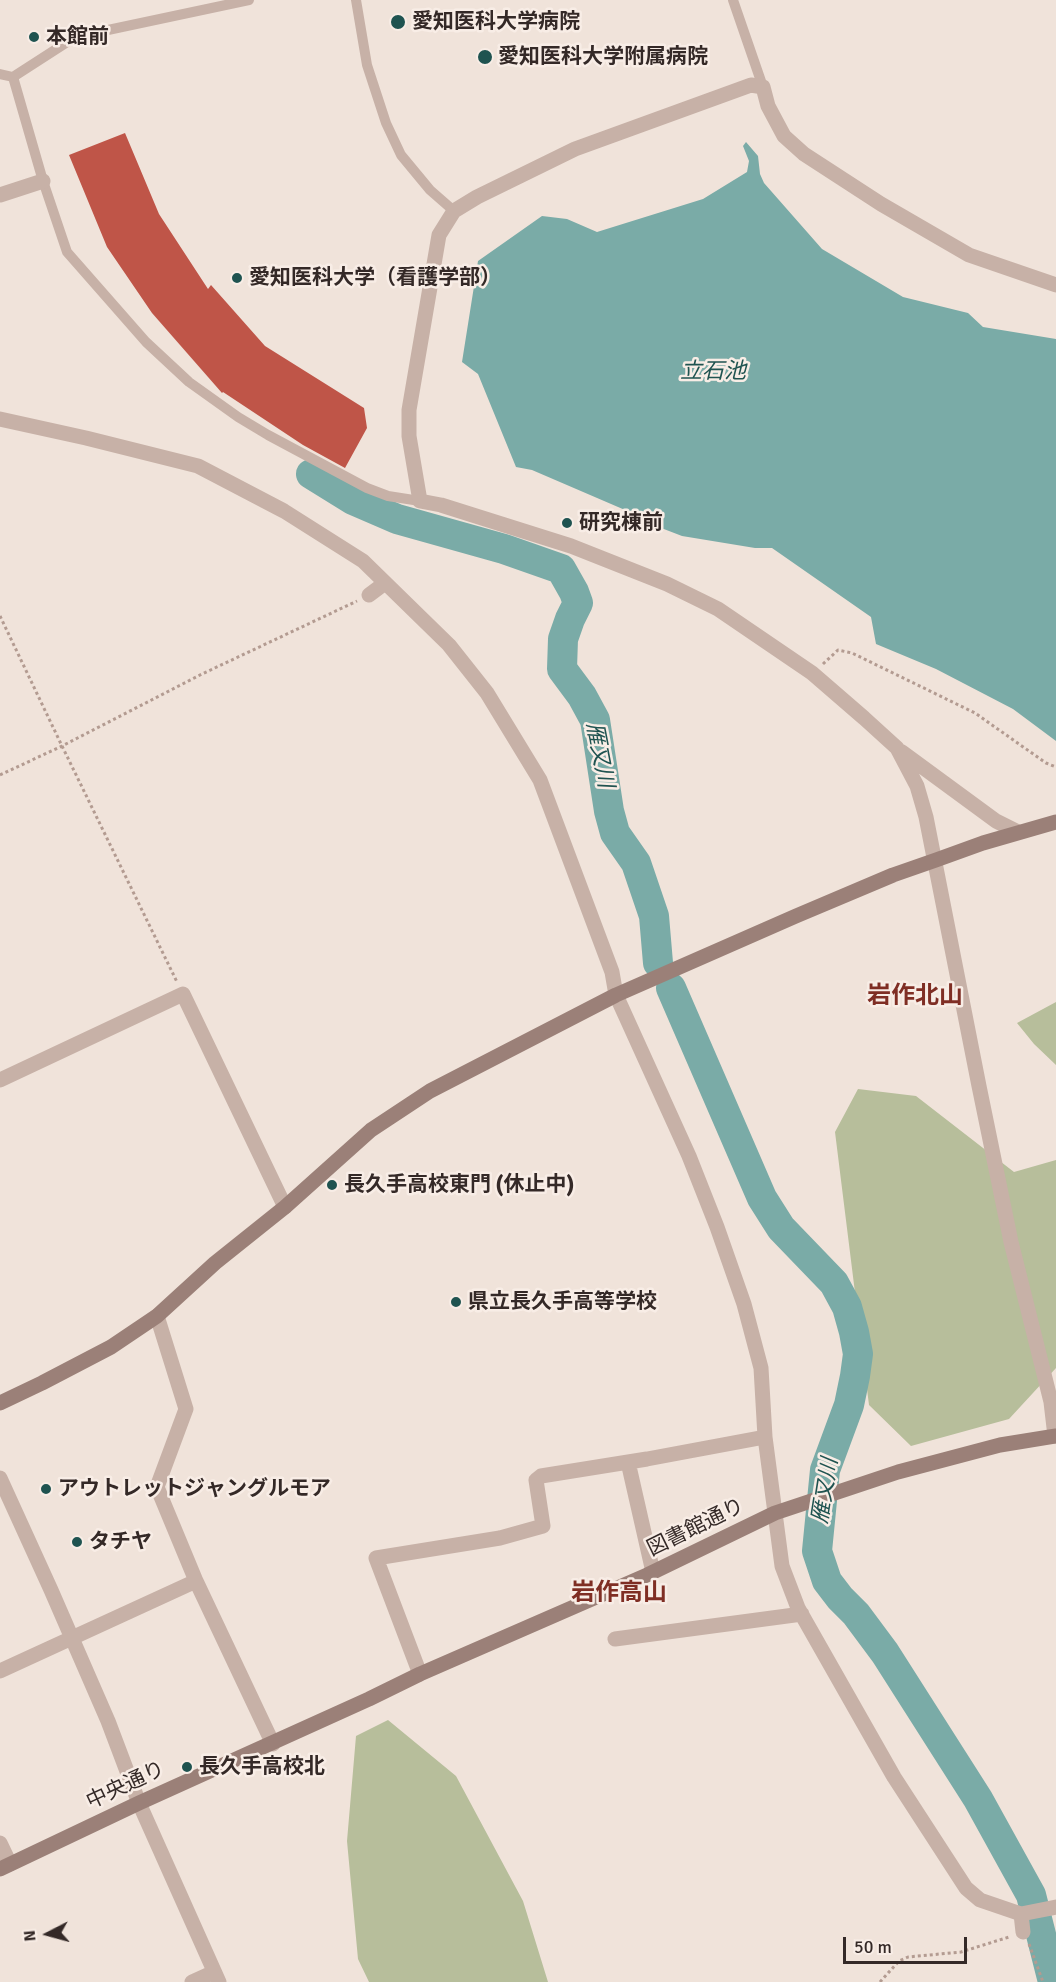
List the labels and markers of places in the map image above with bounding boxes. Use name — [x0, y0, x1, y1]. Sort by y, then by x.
place label: 愛知医科大学病院 — [412, 9, 580, 35]
marker: 愛知医科大学病院 — [389, 13, 407, 31]
place label: 本館前 — [46, 24, 109, 50]
marker: 本館前 — [27, 30, 41, 44]
place label: 愛知医科大学附属病院 — [498, 44, 708, 70]
marker: 愛知医科大学附属病院 — [476, 48, 494, 66]
place label: 愛知医科大学（看護学部） — [249, 265, 501, 291]
marker: 愛知医科大学（看護学部） — [230, 271, 244, 285]
place label: 研究棟前 — [579, 510, 663, 536]
marker: 研究棟前 — [560, 516, 574, 530]
place label: 長久手高校東門 (休止中) — [344, 1172, 574, 1198]
marker: 長久手高校東門 (休止中) — [325, 1178, 339, 1192]
place label: 県立長久手高等学校 — [468, 1289, 657, 1315]
marker: 県立長久手高等学校 — [449, 1295, 463, 1309]
place label: アウトレットジャングルモア — [58, 1476, 331, 1502]
marker: アウトレットジャングルモア — [39, 1482, 53, 1496]
place label: タチヤ — [89, 1529, 152, 1555]
marker: タチヤ — [70, 1535, 84, 1549]
place label: 長久手高校北 — [199, 1754, 325, 1780]
marker: 長久手高校北 — [180, 1760, 194, 1774]

